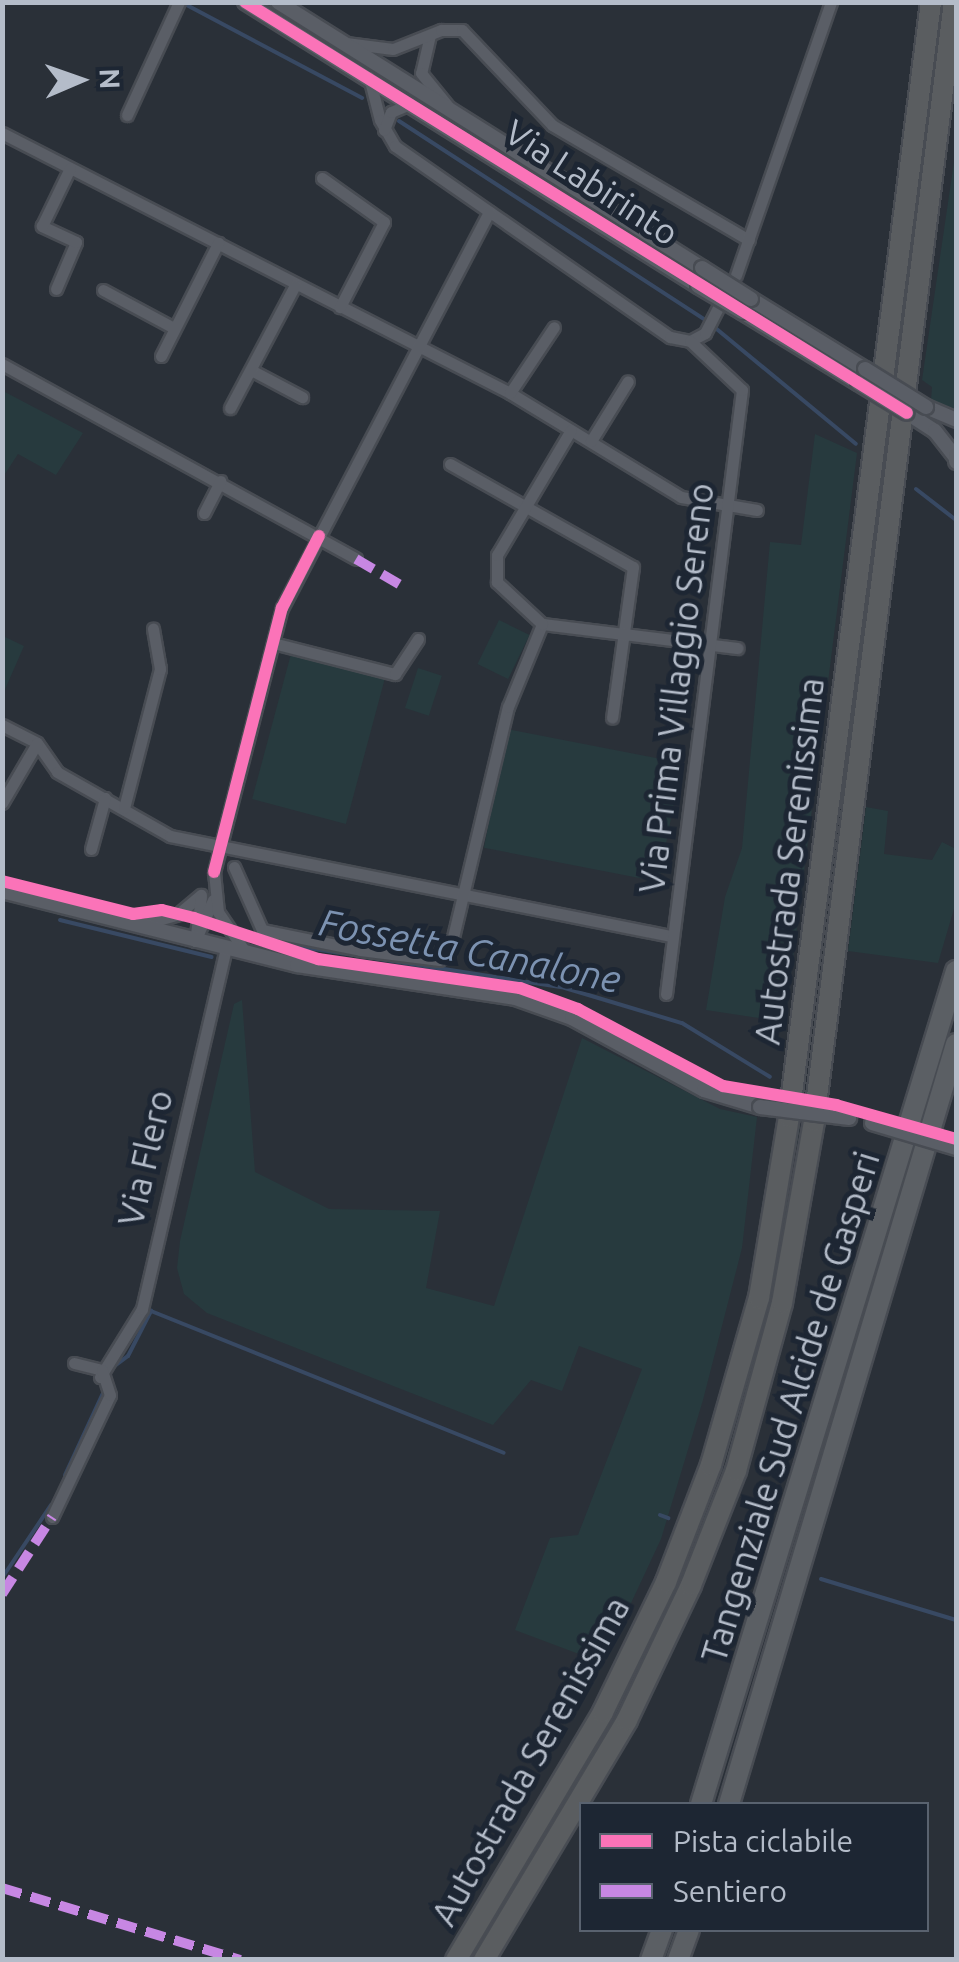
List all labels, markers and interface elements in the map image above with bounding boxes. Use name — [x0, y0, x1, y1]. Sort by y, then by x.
north arrow — [30, 30, 130, 130]
text: N — [95, 68, 126, 90]
street label: Via Labirinto — [497, 110, 687, 254]
street label: Via Prima Villaggio Sereno — [630, 481, 722, 895]
street label: Autostrada Serenissima — [746, 675, 832, 1047]
water label: Fossetta Canalone — [315, 899, 625, 1003]
street label: Via Flero — [109, 1086, 181, 1230]
street label: Tangenziale Sud Alcide de Gasperi — [692, 1147, 888, 1667]
street label: Autostrada Serenissima — [422, 1589, 638, 1933]
legend — [579, 1802, 929, 1932]
text: Pista ciclabile — [673, 1824, 853, 1858]
text: Sentiero — [673, 1874, 787, 1908]

